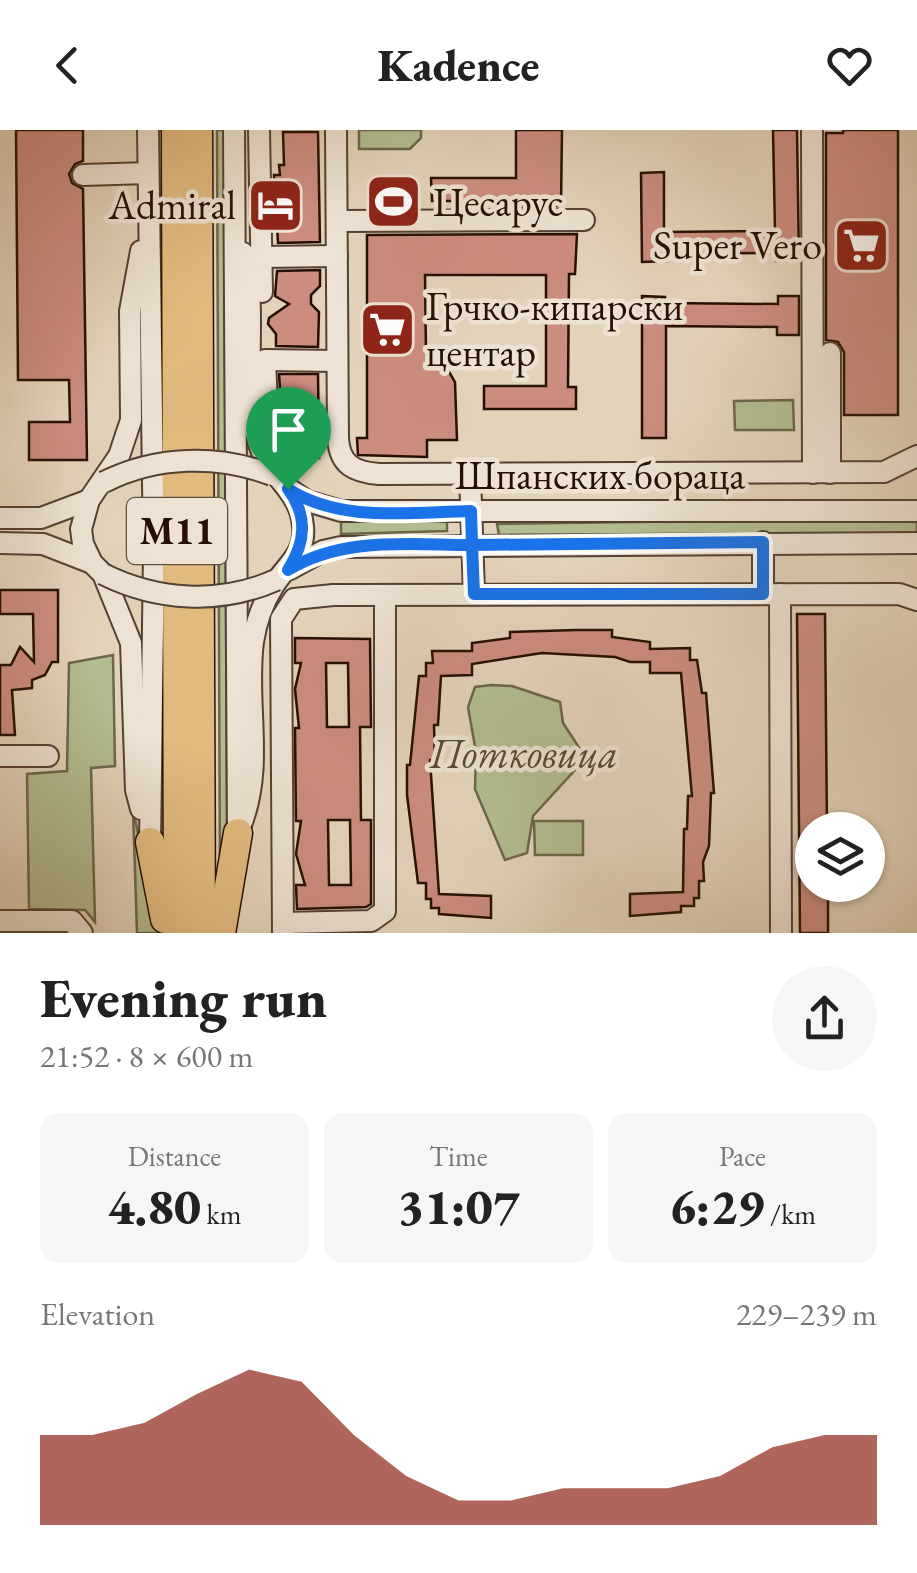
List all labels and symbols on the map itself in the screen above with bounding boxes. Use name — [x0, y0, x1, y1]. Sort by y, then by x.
sports icon: Цесарус — [364, 172, 424, 232]
hotel icon: Admiral — [245, 175, 305, 235]
place label: Цесарус — [433, 176, 563, 228]
place label: Admiral — [107, 179, 236, 231]
supermarket icon: Super Vero — [831, 215, 891, 275]
place label: Super Vero — [653, 219, 822, 271]
place label: Грчко-кипарски центар — [426, 280, 683, 378]
supermarket icon: Грчко-кипарски центар — [357, 299, 417, 359]
pin — [246, 387, 331, 490]
street label: Шпанских бораца — [455, 449, 745, 501]
road number: M11 — [127, 498, 227, 564]
park label: Потковица — [429, 727, 618, 779]

